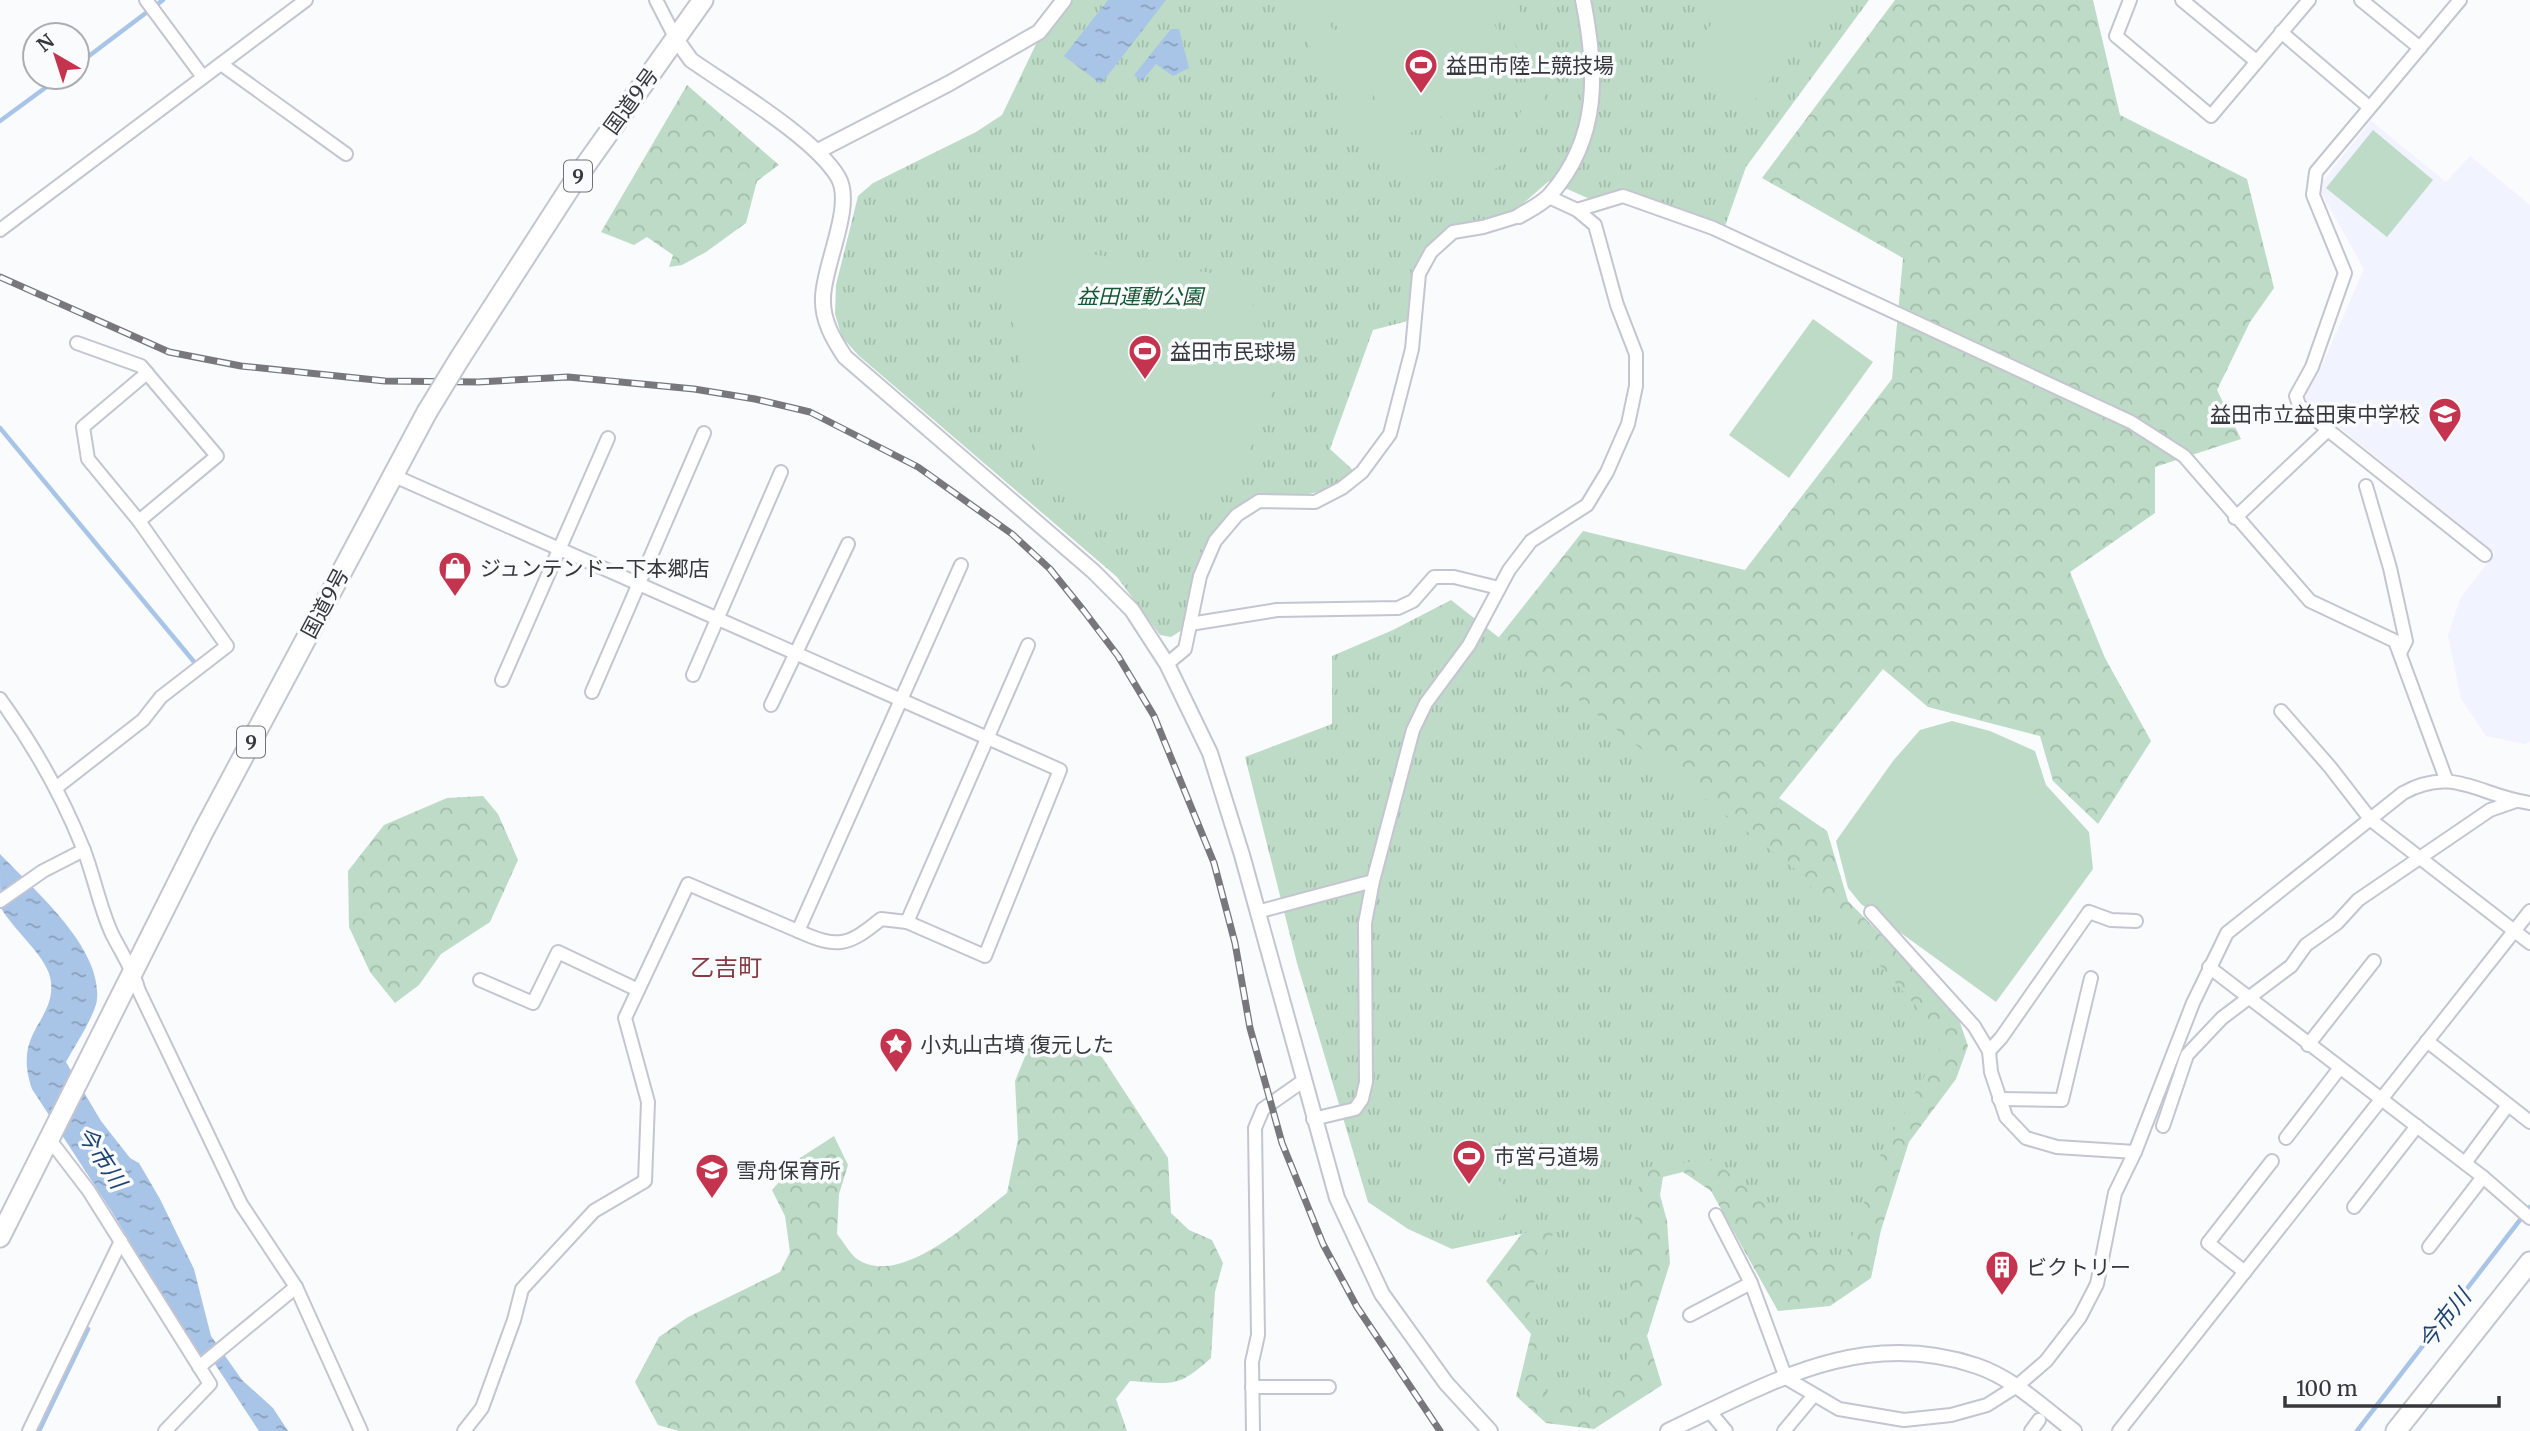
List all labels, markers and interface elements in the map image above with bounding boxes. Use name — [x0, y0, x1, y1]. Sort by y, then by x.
north arrow — [21, 21, 91, 91]
text: N — [32, 29, 59, 57]
sports icon: 益田市陸上競技場 — [1402, 46, 1440, 95]
place label: 益田市陸上競技場 — [1446, 52, 1614, 79]
street label: 国道9号 — [598, 62, 664, 140]
road number: 9 — [564, 160, 592, 192]
park label: 益田運動公園 — [1077, 283, 1206, 310]
sports icon: 益田市民球場 — [1126, 332, 1164, 381]
place label: 益田市民球場 — [1170, 338, 1296, 365]
school or university icon: 益田市立益田東中学校 — [2426, 395, 2464, 444]
place label: 益田市立益田東中学校 — [2210, 401, 2420, 428]
shop icon: ジュンテンドー下本郷店 — [436, 549, 474, 598]
place label: ジュンテンドー下本郷店 — [480, 555, 710, 582]
street label: 国道9号 — [295, 563, 355, 643]
road number: 9 — [237, 726, 265, 758]
district label: 乙吉町 — [690, 952, 762, 983]
place icon: 小丸山古墳 復元した — [877, 1025, 915, 1074]
place label: 小丸山古墳 復元した — [920, 1031, 1114, 1058]
water label: 今市川 — [71, 1120, 135, 1196]
sports icon: 市営弓道場 — [1450, 1137, 1488, 1186]
place label: 市営弓道場 — [1494, 1143, 1599, 1170]
school or university icon: 雪舟保育所 — [693, 1151, 731, 1200]
place label: 雪舟保育所 — [736, 1157, 841, 1184]
building icon: ビクトリー — [1983, 1248, 2021, 1297]
place label: ビクトリー — [2026, 1254, 2131, 1281]
water label: 今市川 — [2411, 1281, 2479, 1355]
scale bar — [2285, 1364, 2498, 1408]
text: 100 m — [2296, 1375, 2358, 1402]

